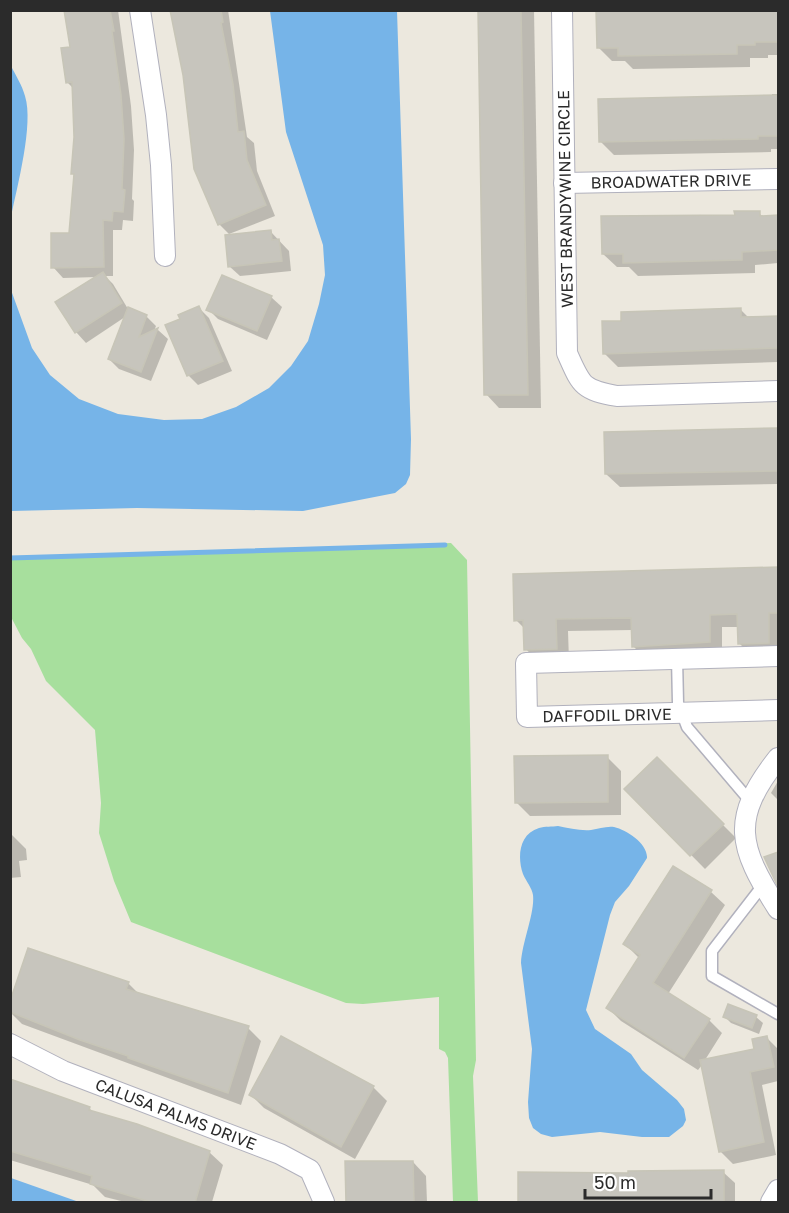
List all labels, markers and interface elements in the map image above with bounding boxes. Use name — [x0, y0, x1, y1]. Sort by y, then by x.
street label: WEST BRANDYWINE CIRCLE — [553, 90, 577, 308]
street label: BROADWATER DRIVE — [590, 170, 752, 192]
street label: DAFFODIL DRIVE — [542, 704, 672, 726]
street label: CALUSA PALMS DRIVE — [93, 1074, 259, 1154]
scale bar — [585, 1162, 711, 1200]
text: 50 m — [594, 1171, 636, 1193]

